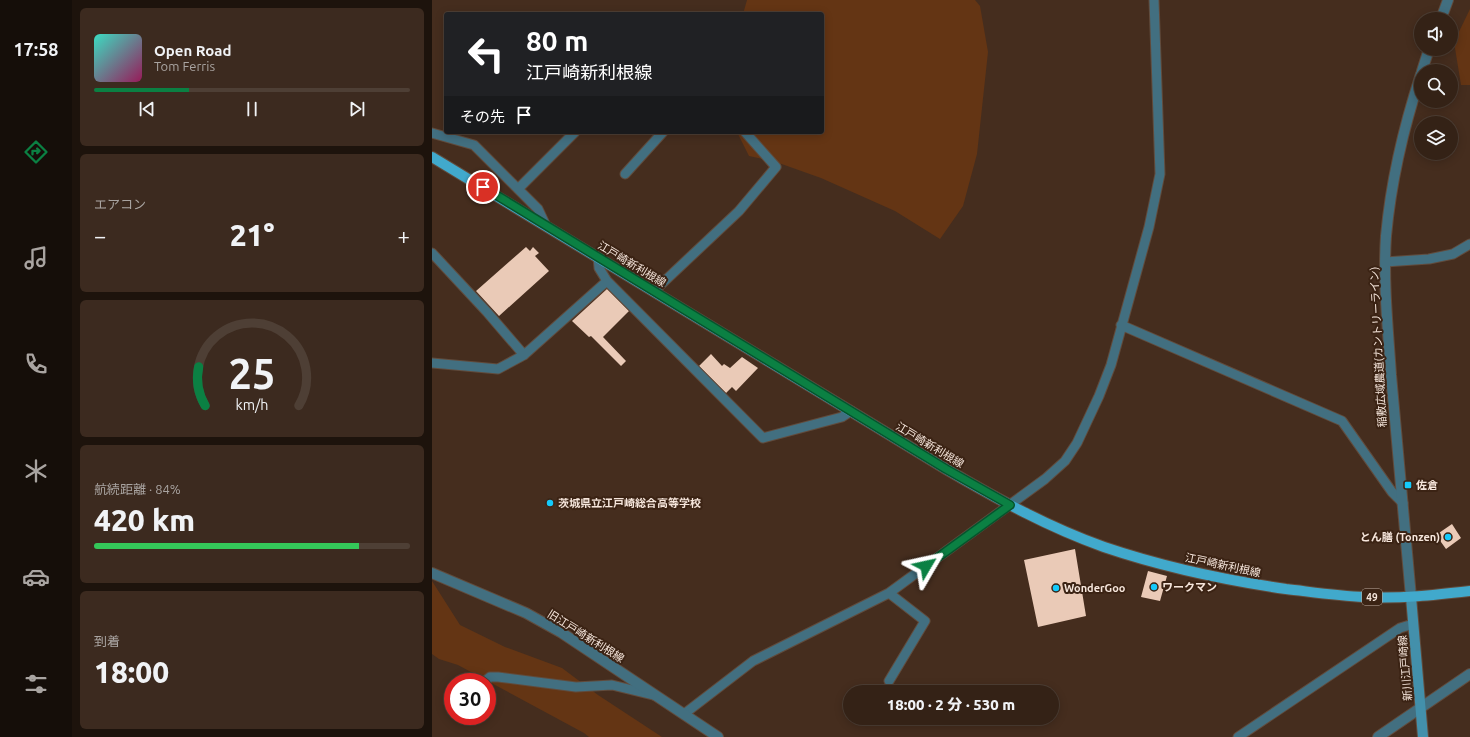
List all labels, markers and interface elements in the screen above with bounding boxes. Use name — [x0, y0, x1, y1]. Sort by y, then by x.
map controls — [1414, 12, 1458, 160]
button: sound — [1414, 12, 1458, 56]
text: 80 m — [526, 25, 588, 56]
icon: left — [460, 28, 512, 80]
text: 17:58 — [13, 39, 59, 59]
text: Open Road — [154, 42, 231, 59]
text: Tom Ferris — [154, 59, 215, 73]
text: 江戸崎新利根線 — [526, 62, 652, 82]
button: search — [1414, 64, 1458, 108]
icon: previous — [136, 98, 158, 120]
icon: pause — [241, 98, 263, 120]
icon: next — [346, 98, 368, 120]
icon: arrive — [513, 104, 535, 126]
text: その先 — [460, 108, 505, 125]
button: layers — [1414, 116, 1458, 160]
icon: directions — [22, 138, 50, 166]
pin — [466, 170, 500, 204]
icon: arrive — [472, 176, 494, 198]
text: エアコン — [94, 197, 146, 211]
text: 21° — [230, 218, 274, 252]
text: − — [94, 223, 106, 248]
text: + — [398, 223, 410, 248]
street label: 江戸崎新利根線 — [596, 239, 668, 289]
icon: music — [22, 244, 50, 272]
street label: 稲敷広域農道(カントリーライン) — [1368, 266, 1389, 428]
icon: phone — [22, 350, 50, 378]
text: 25 — [229, 350, 275, 397]
text: km/h — [236, 397, 268, 413]
street label: 江戸崎新利根線 — [894, 420, 966, 470]
icon: climate — [22, 457, 50, 485]
place label: 佐倉 — [1416, 479, 1438, 491]
marker: 佐倉 — [1403, 480, 1413, 490]
text: 航続距離 · 84% — [94, 482, 181, 496]
place label: 茨城県立江戸崎総合高等学校 — [558, 497, 701, 509]
marker: 茨城県立江戸崎総合高等学校 — [545, 498, 555, 508]
text: 420 km — [94, 503, 195, 537]
place label: とん膳 (Tonzen) — [1360, 531, 1440, 544]
marker: とん膳 (Tonzen) — [1443, 532, 1453, 542]
position arrow — [905, 545, 947, 587]
street label: 江戸崎新利根線 — [1184, 551, 1262, 579]
icon: car — [22, 563, 50, 591]
place label: ワークマン — [1162, 581, 1217, 593]
place label: WonderGoo — [1064, 582, 1126, 594]
marker: ワークマン — [1149, 582, 1159, 592]
marker: WonderGoo — [1051, 583, 1061, 593]
road number: 49 — [1362, 589, 1382, 605]
street label: 旧江戸崎新利根線 — [546, 608, 626, 664]
text: 到着 — [94, 634, 120, 648]
street label: 新川江戸崎線 — [1396, 635, 1414, 701]
text: 18:00 — [94, 655, 169, 689]
icon: filters — [22, 670, 50, 698]
speed limit sign: 30 — [444, 673, 496, 725]
text: 18:00 · 2 分 · 530 m — [887, 696, 1015, 713]

